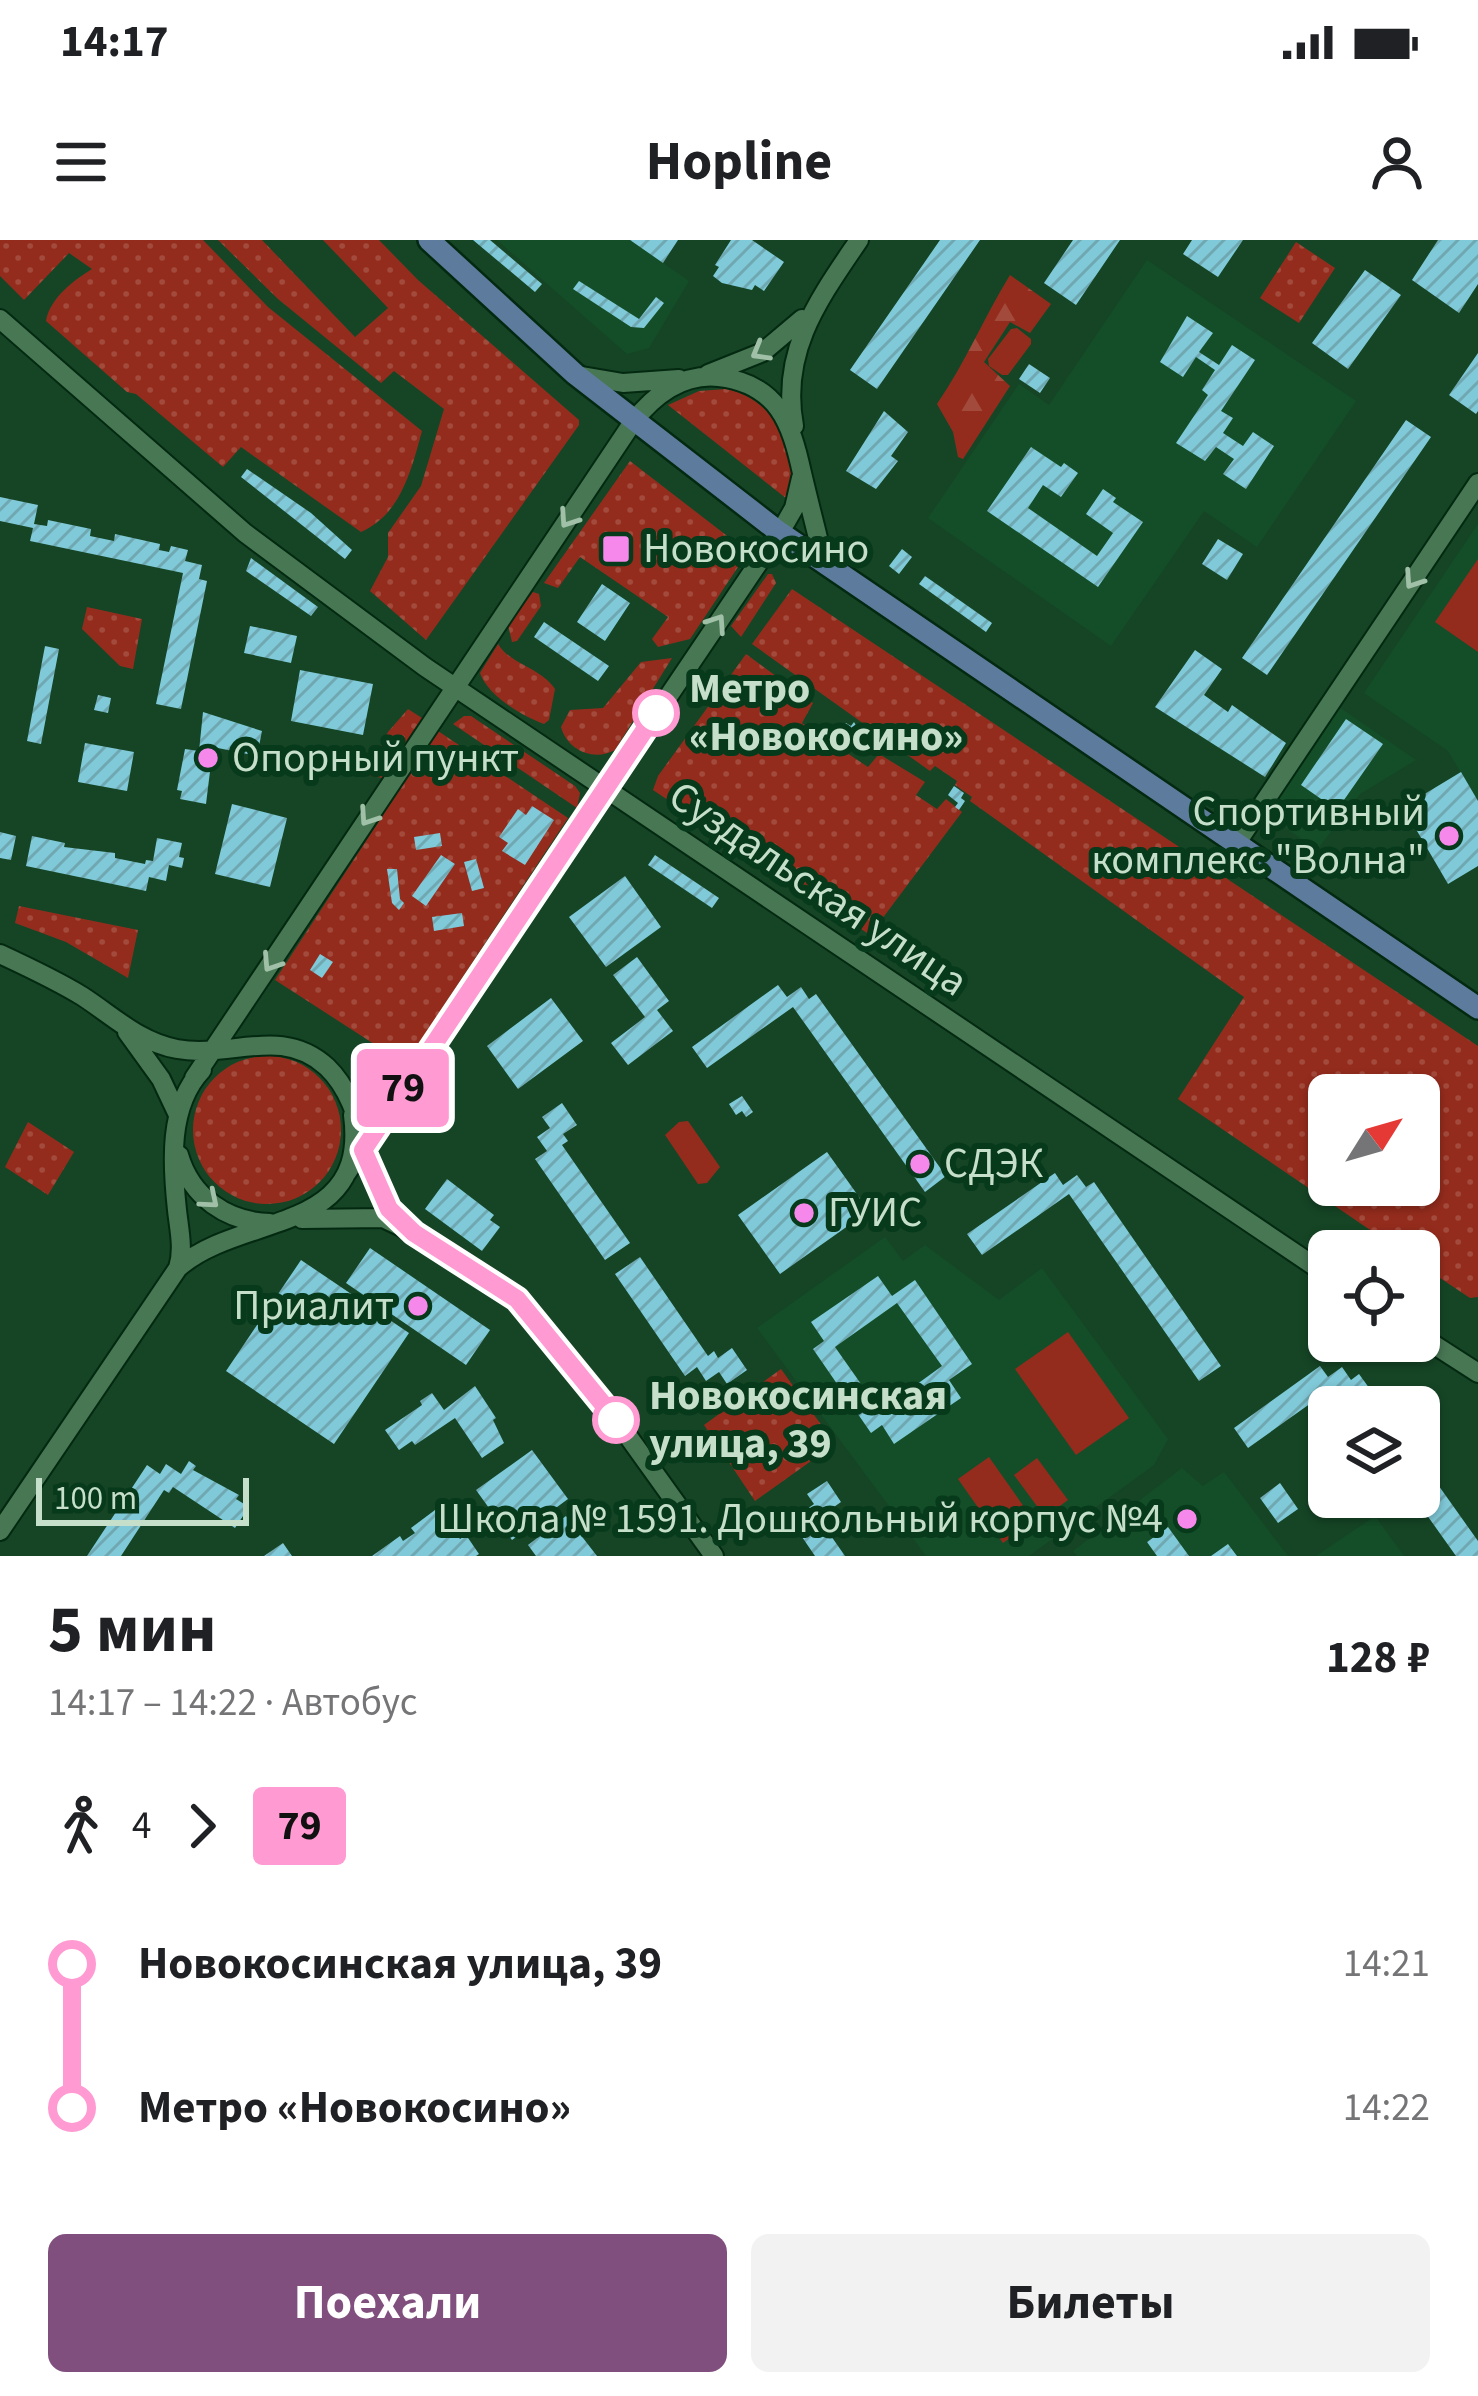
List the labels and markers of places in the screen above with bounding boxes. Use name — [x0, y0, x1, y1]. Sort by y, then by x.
place label: Новокосино — [643, 519, 869, 579]
marker: Новокосино — [600, 533, 632, 565]
place label: Метро «Новокосино» — [689, 659, 964, 767]
marker: Метро «Новокосино» — [634, 691, 678, 735]
place label: Опорный пункт — [232, 728, 519, 788]
marker: Опорный пункт — [195, 745, 221, 771]
place label: Спортивный комплекс "Волна" — [1091, 782, 1425, 890]
marker: Спортивный комплекс "Волна" — [1436, 823, 1462, 849]
place label: СДЭК — [944, 1134, 1044, 1194]
marker: СДЭК — [907, 1151, 933, 1177]
place label: ГУИС — [828, 1183, 922, 1243]
marker: ГУИС — [791, 1200, 817, 1226]
place label: Приалит — [233, 1276, 394, 1336]
marker: Приалит — [405, 1293, 431, 1319]
place label: Новокосинская улица, 39 — [649, 1366, 947, 1474]
marker: Новокосинская улица, 39 — [594, 1398, 638, 1442]
place label: Школа № 1591. Дошкольный корпус №4 — [437, 1489, 1163, 1549]
marker: Школа № 1591. Дошкольный корпус №4 — [1174, 1506, 1200, 1532]

